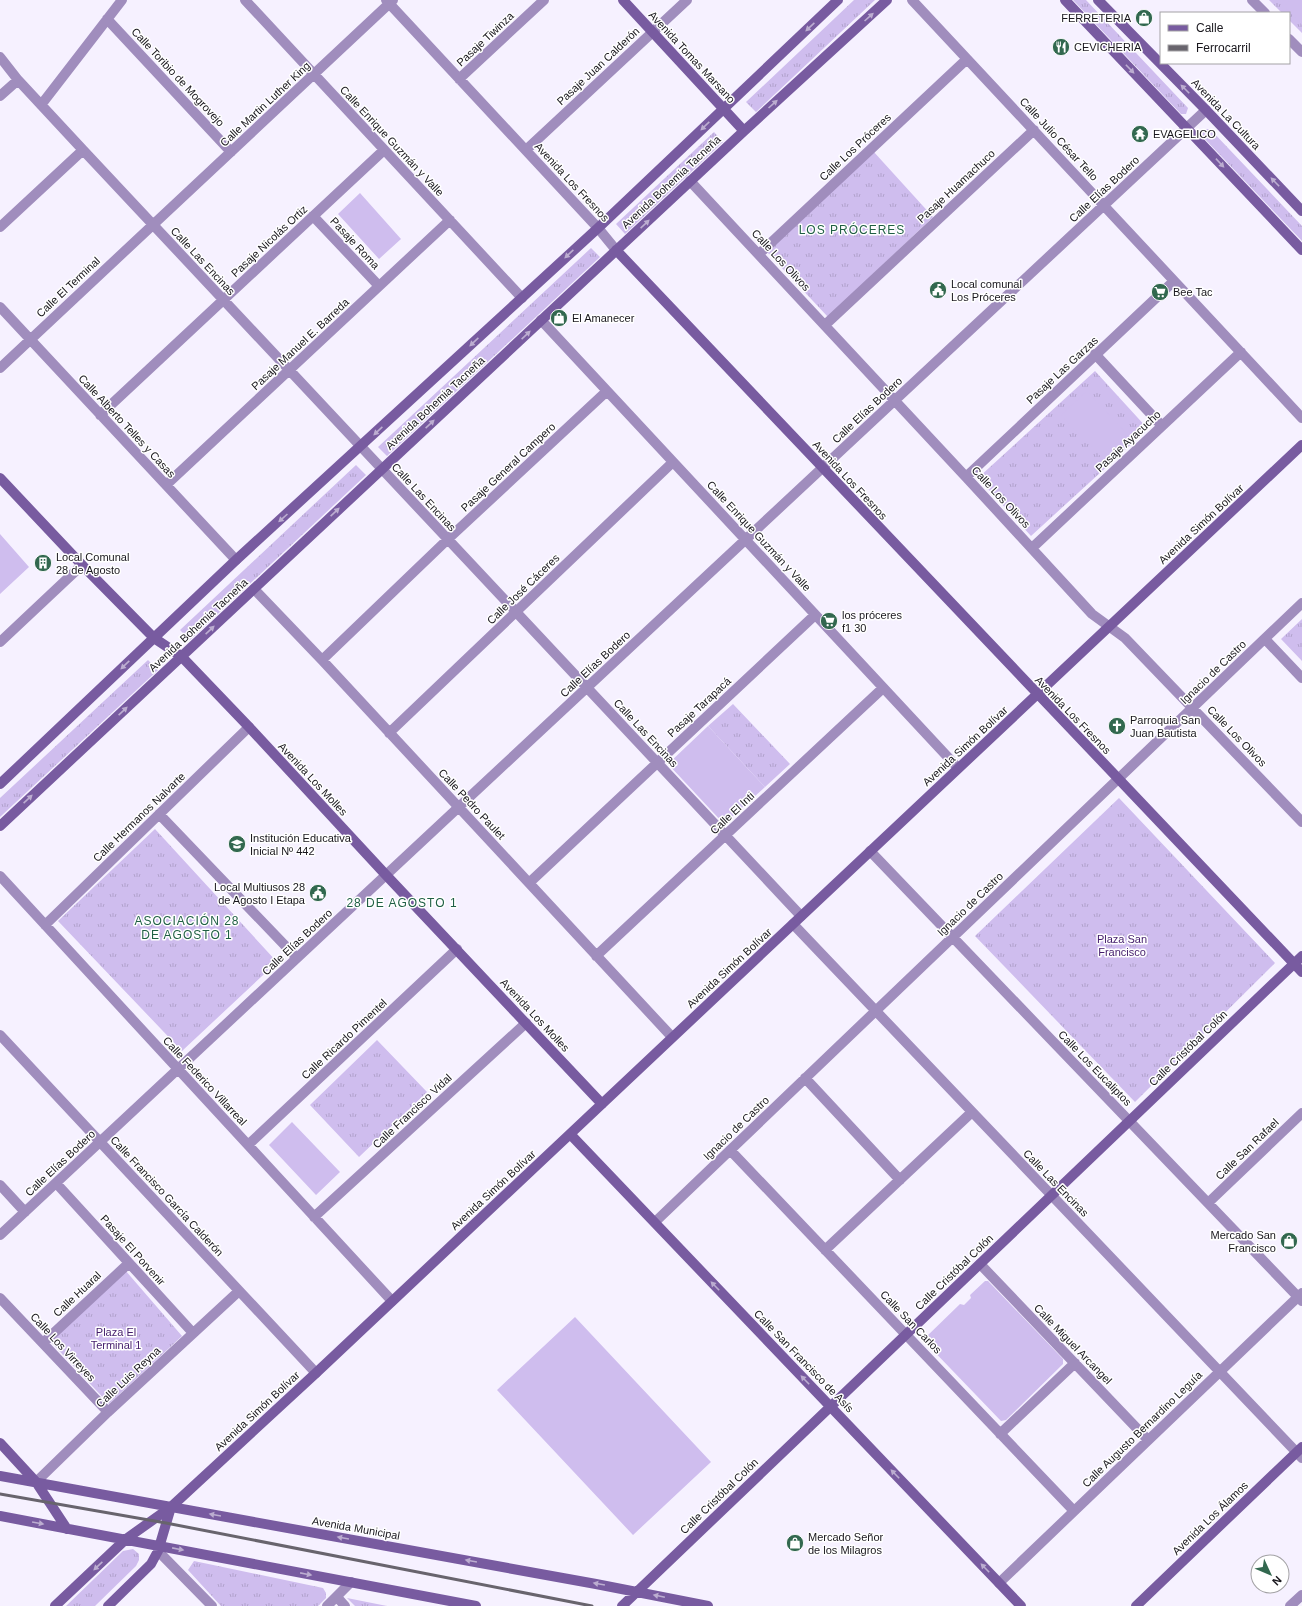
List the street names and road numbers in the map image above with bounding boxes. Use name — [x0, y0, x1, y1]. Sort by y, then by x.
street label: Pasaje Tiwinza — [454, 9, 517, 68]
street label: Avenida Tomas Marsano — [646, 9, 738, 105]
street label: Calle Toribio de Mogrovejo — [129, 25, 227, 129]
street label: Pasaje Juan Calderón — [554, 25, 642, 107]
street label: Calle Martin Luther King — [218, 59, 312, 149]
street label: Avenida La Cultura — [1189, 76, 1263, 152]
street label: Calle Enrique Guzmán y Valle — [338, 84, 446, 198]
street label: Calle Julio César Tello — [1018, 95, 1100, 183]
street label: Calle Los Próceres — [817, 111, 893, 183]
street label: Avenida Bohemia Tacneña — [619, 133, 723, 231]
street label: Avenida Los Fresnos — [532, 140, 612, 224]
street label: Pasaje Huamachuco — [915, 147, 997, 225]
street label: Calle Elías Bodero — [1067, 154, 1141, 224]
street label: Pasaje Nicolás Ortiz — [229, 203, 309, 279]
street label: Pasaje Roma — [328, 215, 383, 272]
street label: Calle Las Encinas — [169, 225, 238, 298]
street label: Calle Los Olivos — [750, 227, 813, 294]
street label: Calle El Terminal — [34, 255, 102, 319]
street label: Pasaje Manuel E. Barreda — [249, 295, 352, 392]
street label: Pasaje Las Garzas — [1024, 334, 1100, 406]
street label: Avenida Bohemia Tacneña — [383, 354, 487, 452]
street label: Calle Alberto Telles y Casas — [76, 372, 178, 480]
street label: Calle Elías Bodero — [830, 375, 904, 445]
street label: Pasaje Ayacucho — [1093, 408, 1163, 474]
street label: Pasaje General Campero — [459, 420, 557, 514]
street label: Avenida Los Fresnos — [810, 438, 890, 522]
street label: Calle Las Encinas — [390, 461, 459, 534]
street label: Calle Los Olivos — [970, 464, 1033, 531]
street label: Calle Enrique Guzmán y Valle — [705, 479, 813, 593]
street label: Avenida Simón Bolívar — [1156, 482, 1246, 566]
street label: Calle José Cáceres — [485, 551, 562, 626]
street label: Avenida Bohemia Tacneña — [146, 576, 250, 674]
street label: Calle Elías Bodero — [558, 629, 632, 699]
street label: Ignacio de Castro — [1178, 638, 1248, 706]
street label: Pasaje Tarapacá — [665, 674, 734, 739]
street label: Avenida Los Fresnos — [1033, 674, 1113, 757]
street label: Calle Las Encinas — [612, 697, 681, 770]
street label: Calle Los Olivos — [1205, 703, 1269, 769]
street label: Avenida Simón Bolívar — [920, 704, 1010, 788]
street label: Avenida Los Molles — [276, 740, 350, 818]
street label: Calle Pedro Paulet — [436, 766, 508, 842]
street label: Calle Hermanos Nalvarte — [91, 770, 187, 864]
street label: Calle El Inti — [708, 790, 756, 836]
street label: Ignacio de Castro — [935, 870, 1005, 938]
street label: Calle Elías Bodero — [260, 907, 334, 977]
street label: Avenida Simón Bolívar — [684, 926, 774, 1010]
street label: Avenida Los Molles — [498, 976, 572, 1054]
street label: Calle Ricardo Pimentel — [299, 996, 389, 1082]
street label: Calle Cristóbal Colón — [1147, 1008, 1229, 1088]
street label: Calle Los Eucaliptos — [1056, 1028, 1134, 1108]
street label: Calle Federico Villarreal — [161, 1034, 249, 1128]
street label: Calle Francisco Vidal — [370, 1071, 454, 1151]
street label: Ignacio de Castro — [701, 1094, 771, 1162]
street label: Calle San Rafael — [1213, 1116, 1281, 1182]
street label: Calle Elías Bodero — [23, 1128, 97, 1198]
street label: Calle Francisco García Calderón — [108, 1134, 226, 1258]
street label: Calle Las Encinas — [1021, 1147, 1091, 1219]
street label: Avenida Simón Bolívar — [448, 1148, 538, 1232]
street label: Pasaje El Porvenir — [98, 1212, 168, 1288]
street label: Calle Cristóbal Colón — [913, 1232, 995, 1312]
street label: Calle Huaral — [51, 1269, 103, 1319]
street label: Calle San Carlos — [878, 1288, 944, 1356]
street label: Calle Miguel Arcangel — [1032, 1302, 1114, 1386]
street label: Calle San Francisco de Asís — [752, 1307, 856, 1415]
street label: Calle Los Virreyes — [28, 1310, 98, 1384]
street label: Calle Luis Reyna — [93, 1344, 163, 1410]
street label: Calle Augusto Bernardino Leguía — [1080, 1368, 1205, 1489]
street label: Avenida Simón Bolívar — [212, 1369, 302, 1453]
street label: Calle Cristóbal Colón — [678, 1456, 760, 1536]
street label: Avenida Los Álamos — [1170, 1479, 1251, 1557]
street label: Avenida Municipal — [311, 1514, 401, 1542]

